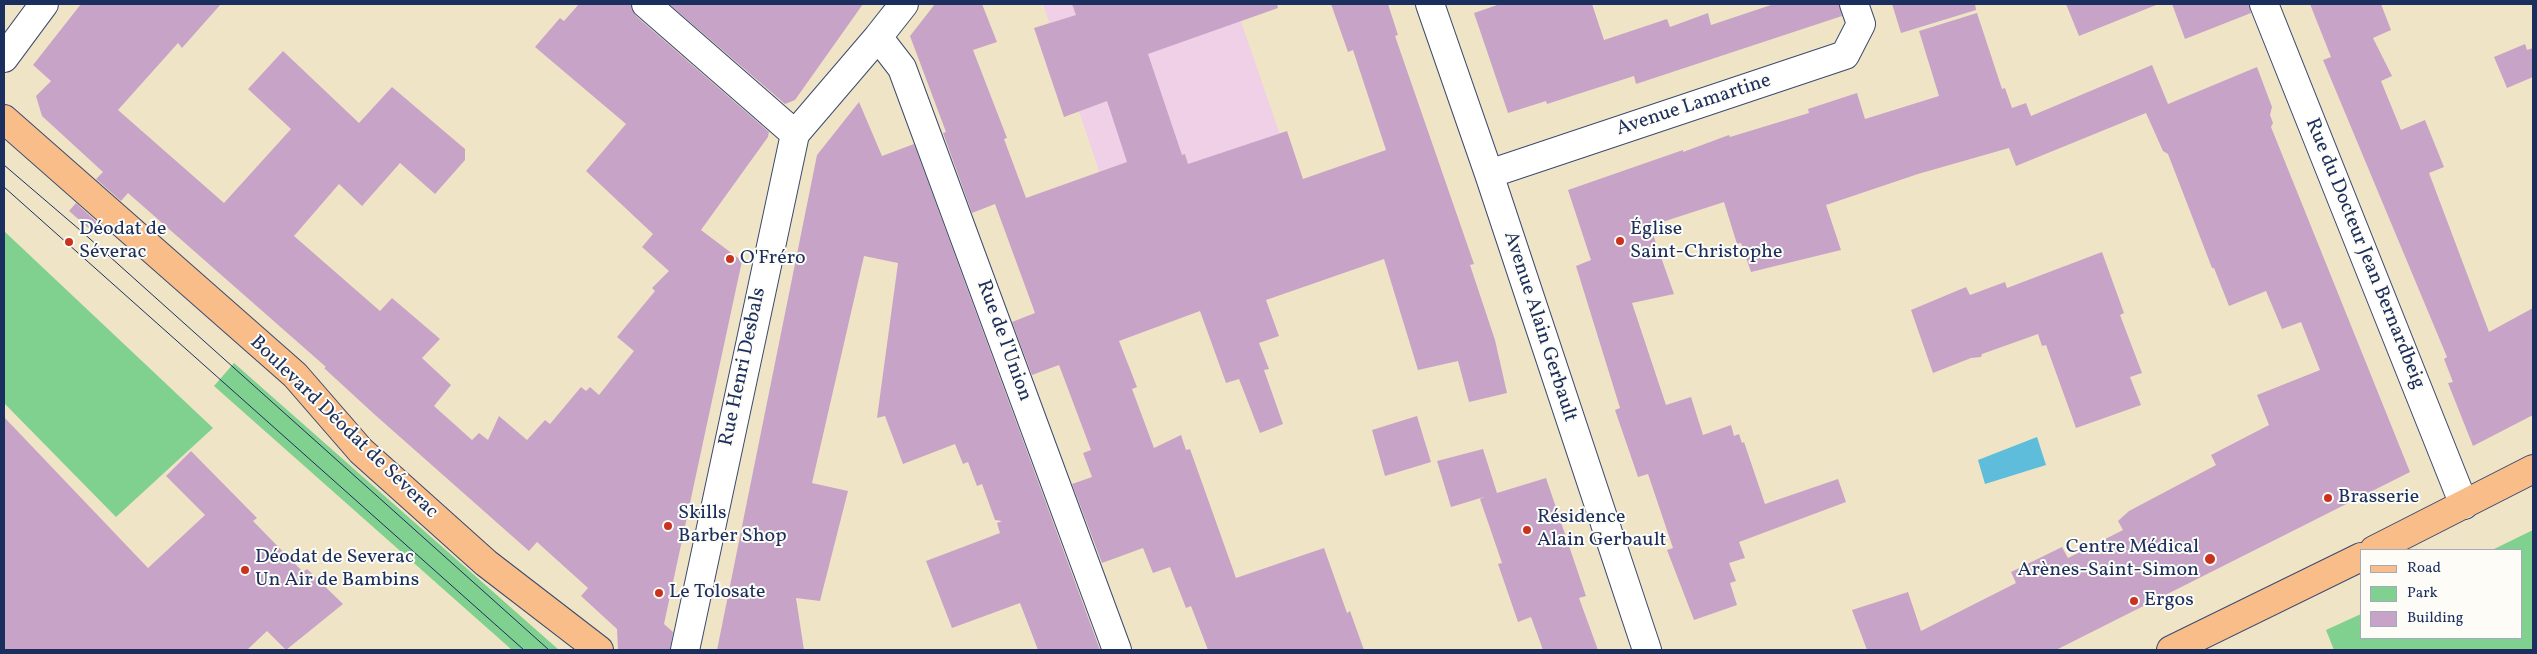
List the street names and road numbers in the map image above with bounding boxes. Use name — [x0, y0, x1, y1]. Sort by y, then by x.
street label: Avenue Lamartine — [1614, 70, 1774, 142]
street label: Rue du Docteur Jean Bernardbeig — [2299, 115, 2429, 393]
street label: Avenue Alain Gerbault — [1497, 229, 1581, 425]
street label: Rue de l'Union — [970, 277, 1036, 405]
street label: Rue Henri Desbals — [715, 286, 773, 448]
street label: Boulevard Déodat de Séverac — [244, 332, 442, 524]

